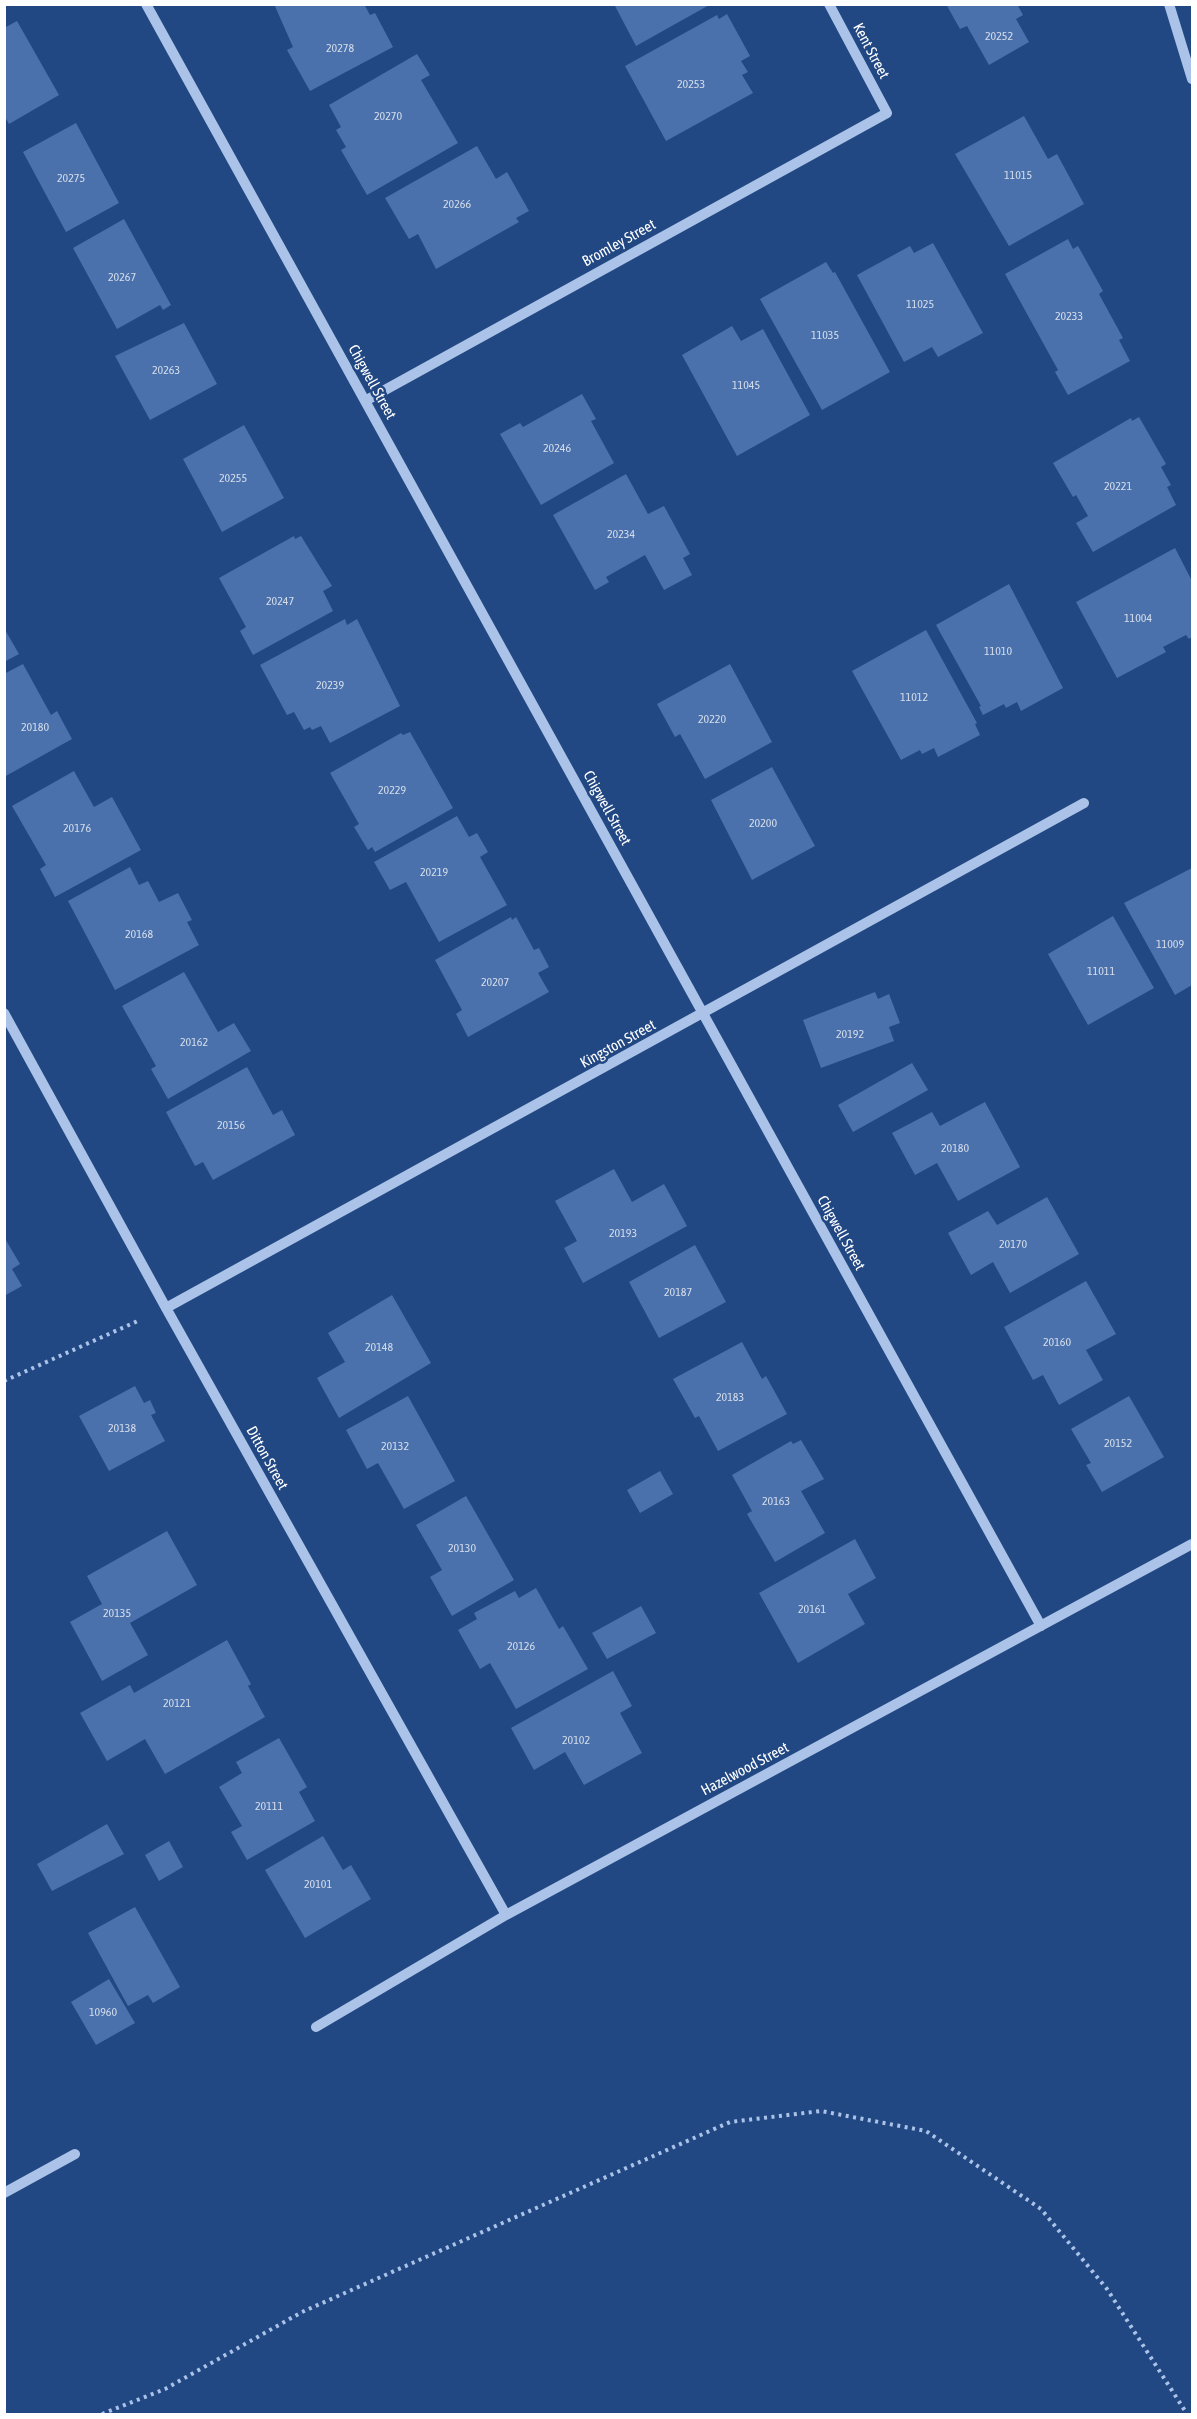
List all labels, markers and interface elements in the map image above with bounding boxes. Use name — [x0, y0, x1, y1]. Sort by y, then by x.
street label: Kent Street — [849, 20, 893, 82]
house number: 20252 — [985, 29, 1013, 43]
house number: 20278 — [326, 41, 354, 55]
house number: 20253 — [677, 77, 705, 91]
house number: 20270 — [374, 109, 402, 123]
house number: 11015 — [1004, 168, 1032, 182]
house number: 20275 — [57, 171, 85, 185]
house number: 20266 — [443, 197, 471, 211]
street label: Bromley Street — [579, 215, 659, 271]
house number: 20267 — [108, 270, 136, 284]
house number: 11025 — [906, 297, 934, 311]
house number: 20233 — [1055, 309, 1083, 323]
house number: 11035 — [811, 328, 839, 342]
street label: Chigwell Street — [344, 342, 400, 422]
house number: 20263 — [152, 363, 180, 377]
house number: 11045 — [732, 378, 760, 392]
house number: 20246 — [543, 441, 571, 455]
house number: 20255 — [219, 471, 247, 485]
house number: 20221 — [1104, 479, 1132, 493]
house number: 20234 — [607, 527, 635, 541]
house number: 20247 — [266, 594, 294, 608]
house number: 11004 — [1124, 611, 1152, 625]
house number: 11010 — [984, 644, 1012, 658]
house number: 20239 — [316, 678, 344, 692]
house number: 11012 — [900, 690, 928, 704]
house number: 20220 — [698, 712, 726, 726]
house number: 20180 — [21, 720, 49, 734]
street label: Chigwell Street — [579, 768, 635, 848]
house number: 20229 — [378, 783, 406, 797]
house number: 20200 — [749, 816, 777, 830]
house number: 20176 — [63, 821, 91, 835]
house number: 20219 — [420, 865, 448, 879]
house number: 20168 — [125, 927, 153, 941]
house number: 11009 — [1156, 937, 1184, 951]
house number: 11011 — [1087, 964, 1115, 978]
house number: 20207 — [481, 975, 509, 989]
street label: Kingston Street — [577, 1016, 659, 1072]
house number: 20192 — [836, 1027, 864, 1041]
house number: 20162 — [180, 1035, 208, 1049]
house number: 20156 — [217, 1118, 245, 1132]
house number: 20180 — [941, 1141, 969, 1155]
street label: Chigwell Street — [813, 1193, 869, 1273]
house number: 20193 — [609, 1226, 637, 1240]
house number: 20170 — [999, 1237, 1027, 1251]
house number: 20187 — [664, 1285, 692, 1299]
house number: 20160 — [1043, 1335, 1071, 1349]
house number: 20148 — [365, 1340, 393, 1354]
house number: 20183 — [716, 1390, 744, 1404]
house number: 20138 — [108, 1421, 136, 1435]
street label: Ditton Street — [242, 1423, 292, 1493]
house number: 20152 — [1104, 1436, 1132, 1450]
house number: 20132 — [381, 1439, 409, 1453]
house number: 20163 — [762, 1494, 790, 1508]
house number: 20130 — [448, 1541, 476, 1555]
house number: 20161 — [798, 1602, 826, 1616]
house number: 20135 — [103, 1606, 131, 1620]
house number: 20126 — [507, 1639, 535, 1653]
house number: 20121 — [163, 1696, 191, 1710]
house number: 20102 — [562, 1733, 590, 1747]
street label: Hazelwood Street — [698, 1738, 792, 1800]
house number: 20111 — [255, 1799, 283, 1813]
house number: 20101 — [304, 1877, 332, 1891]
house number: 10960 — [89, 2005, 117, 2019]

